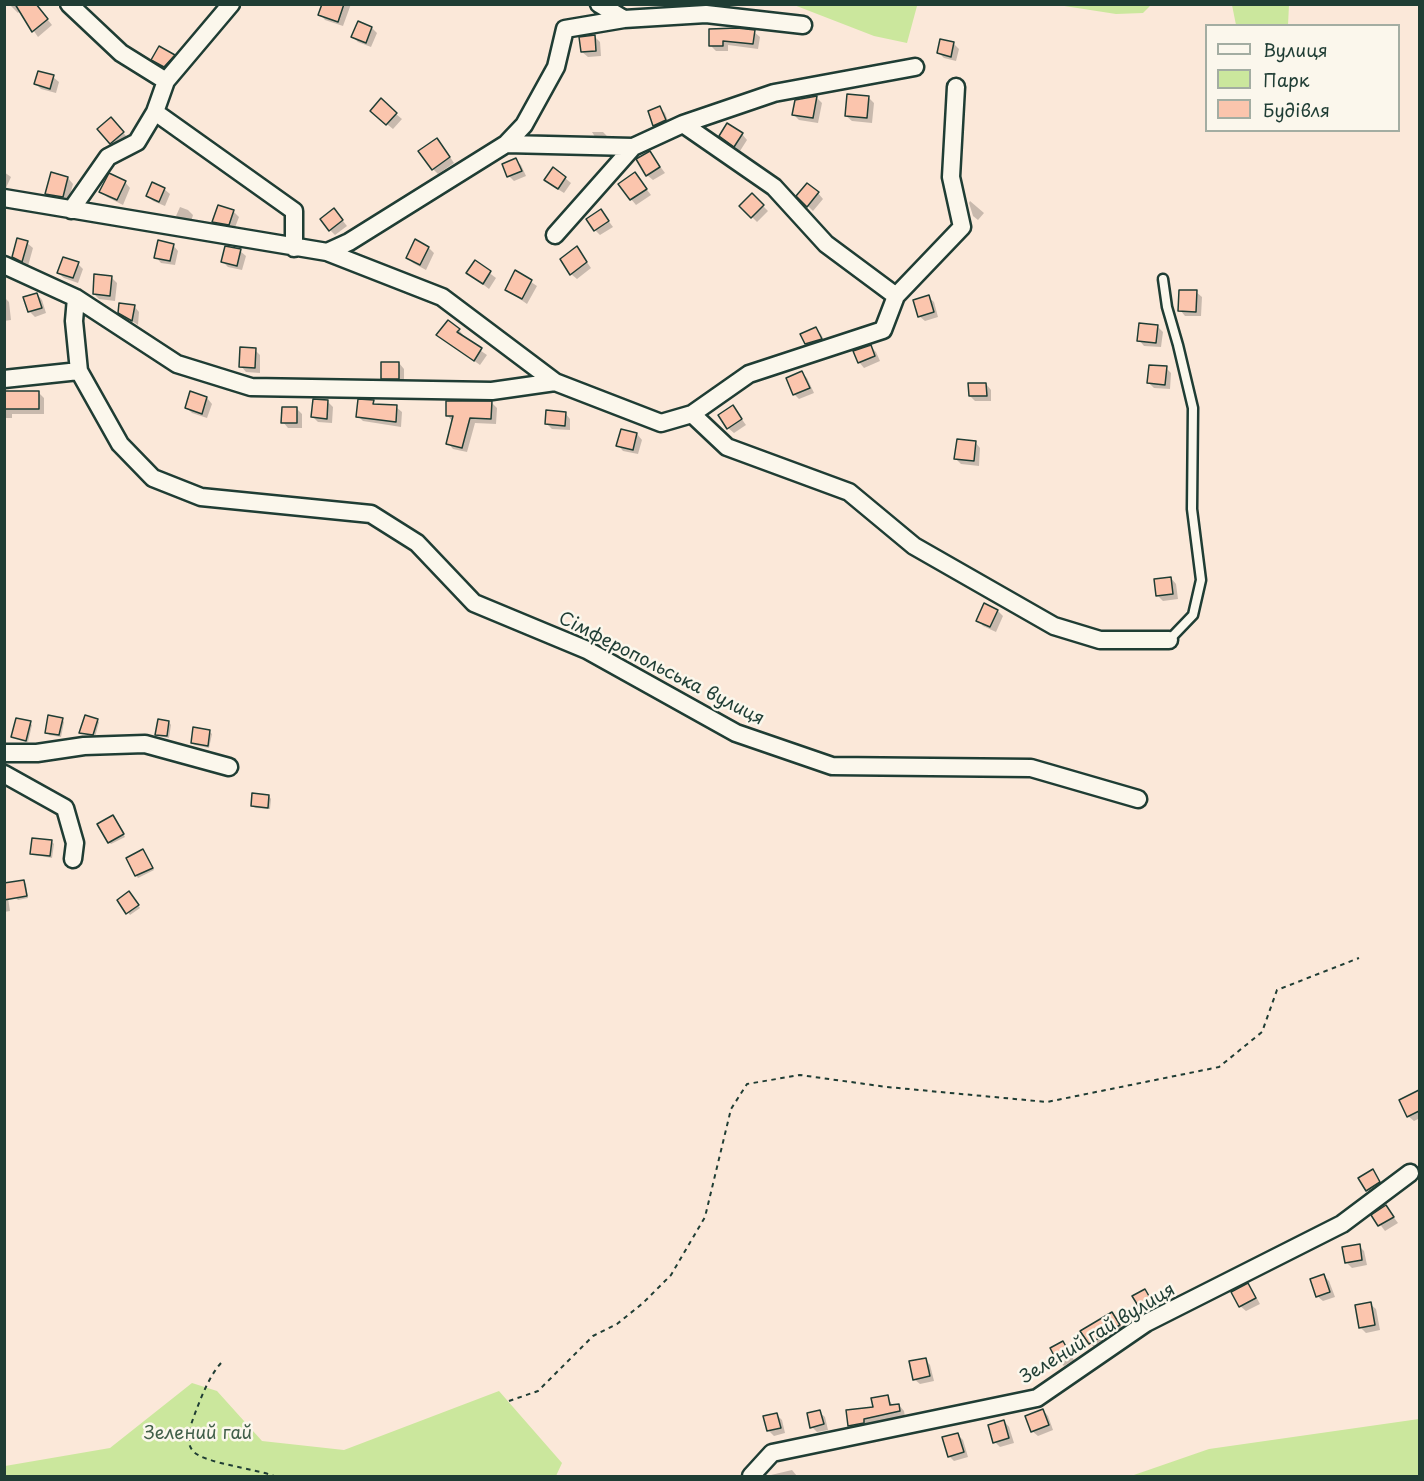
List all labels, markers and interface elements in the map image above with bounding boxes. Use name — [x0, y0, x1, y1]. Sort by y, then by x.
legend — [1205, 24, 1400, 132]
text: Вулиця — [1263, 36, 1328, 63]
text: Парк — [1263, 66, 1309, 93]
text: Будівля — [1263, 96, 1330, 123]
street label: Сімферопольська вулиця — [554, 608, 768, 730]
street label: Зелений гай вулиця — [1017, 1279, 1179, 1389]
park label: Зелений гай — [144, 1423, 252, 1445]

